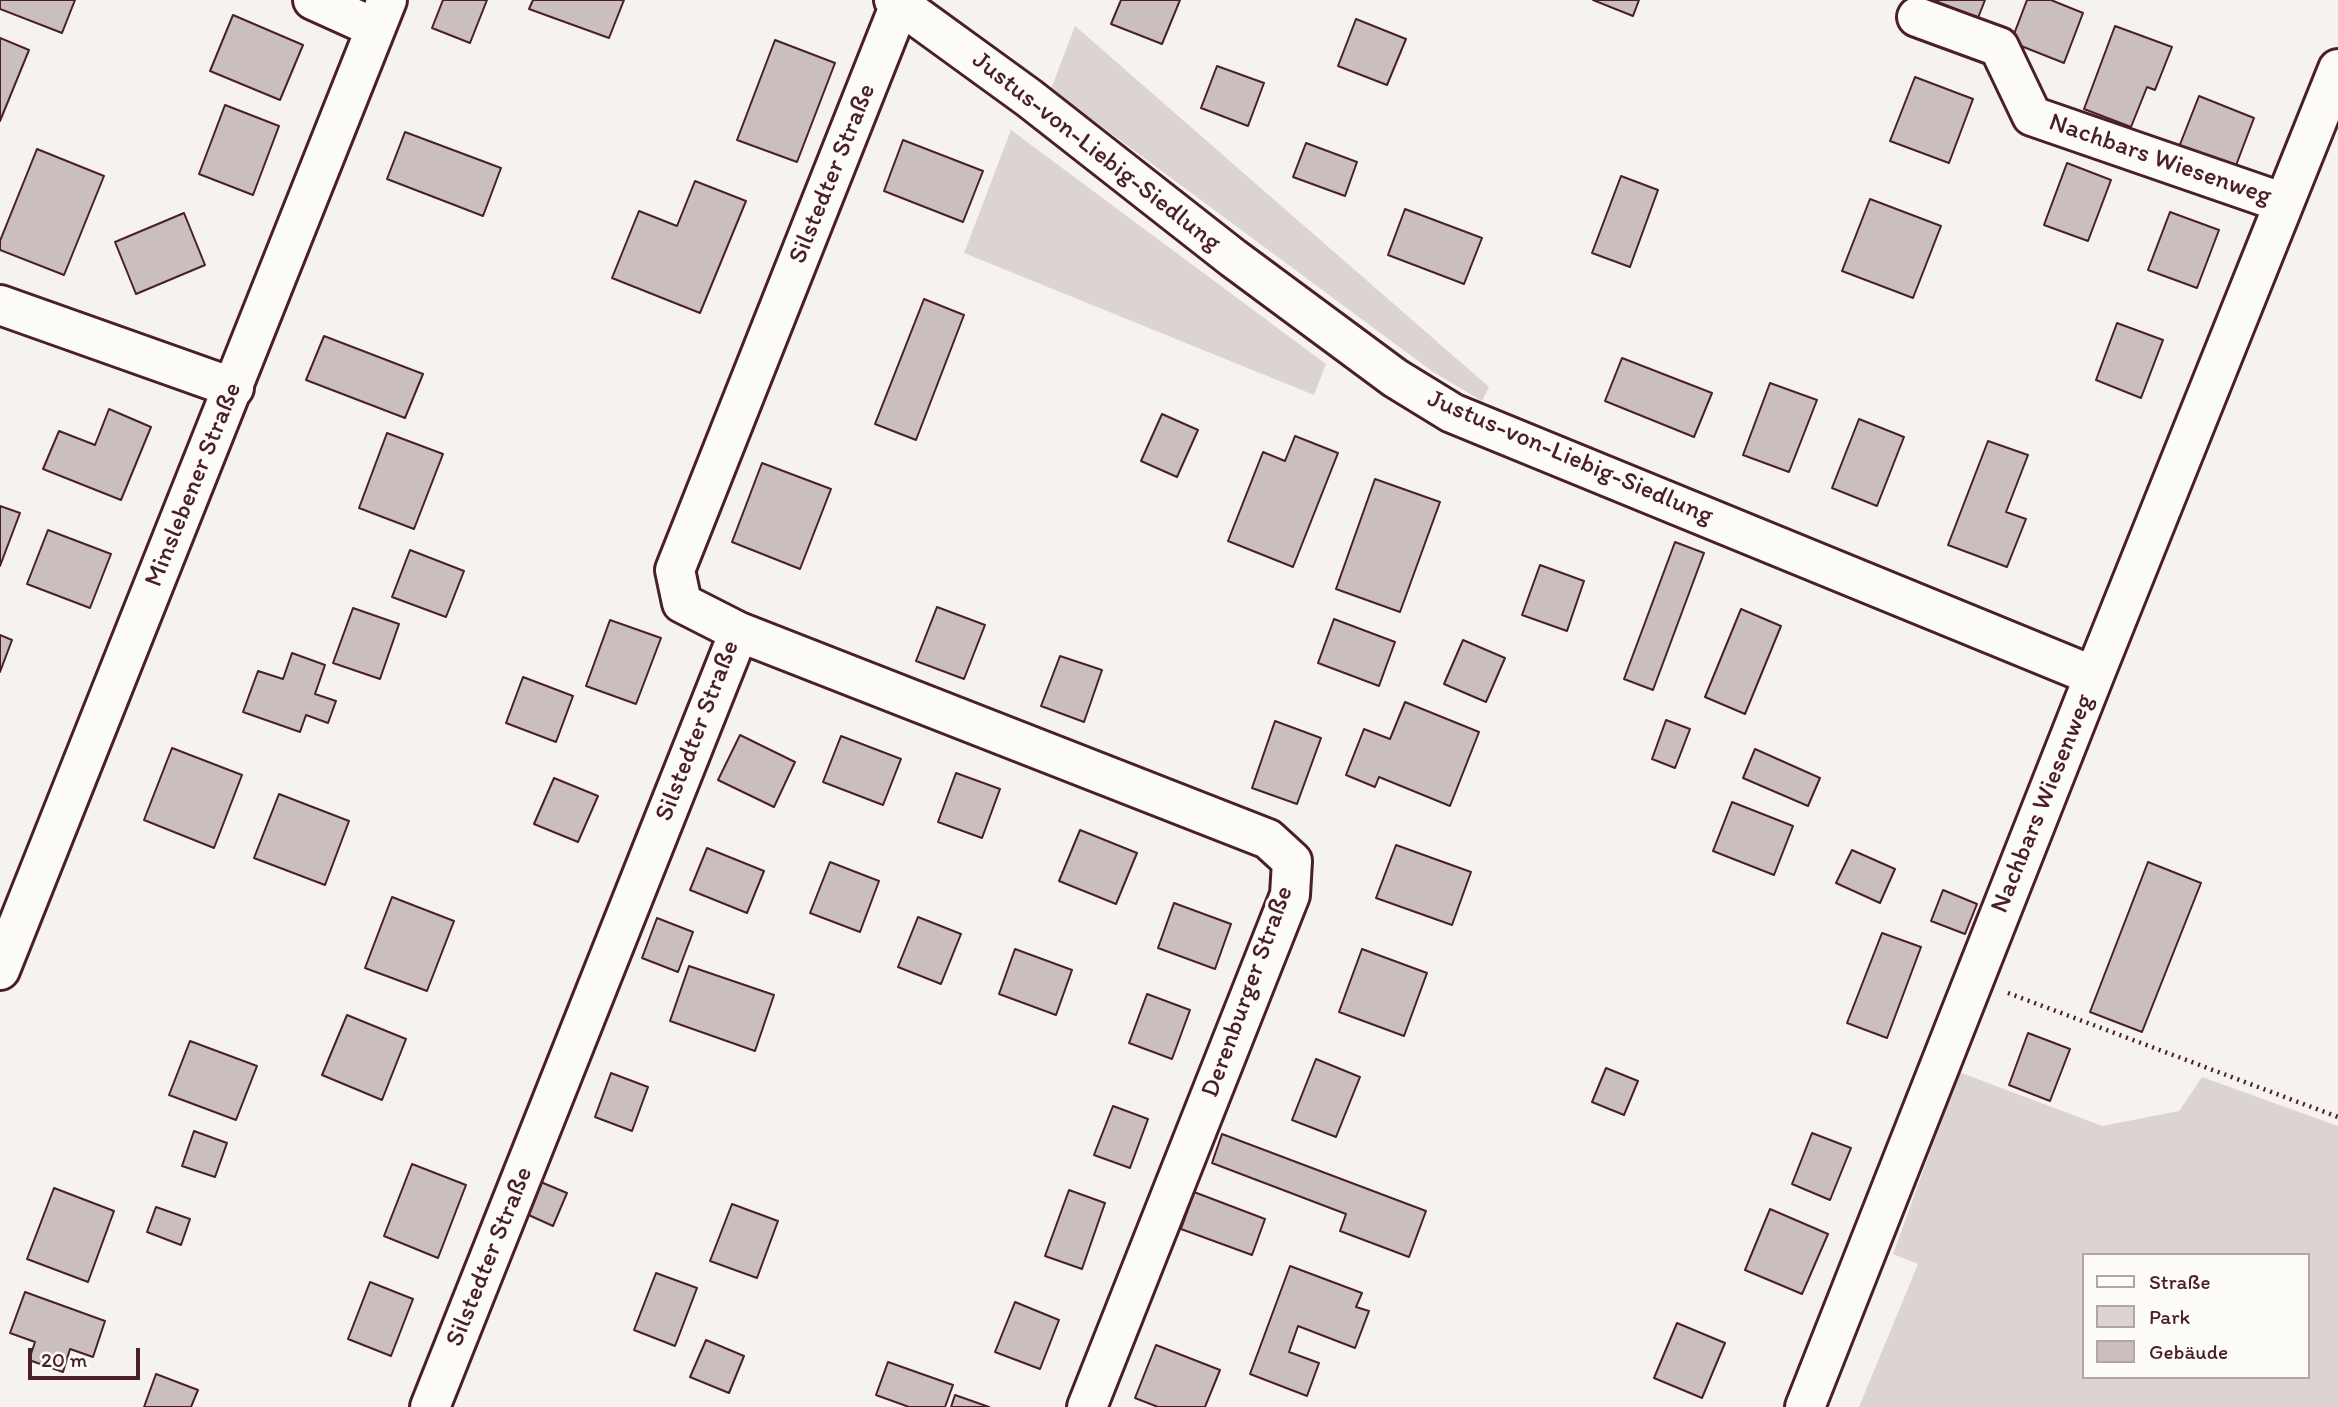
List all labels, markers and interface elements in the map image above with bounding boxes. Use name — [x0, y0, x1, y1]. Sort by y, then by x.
street label: Justus-von-Liebig-Siedlung — [965, 45, 1227, 259]
street label: Silstedter Straße — [783, 80, 883, 268]
street label: Nachbars Wiesenweg — [2045, 107, 2275, 213]
street label: Minslebener Straße — [139, 378, 249, 592]
street label: Justus-von-Liebig-Siedlung — [1422, 384, 1718, 532]
street label: Silstedter Straße — [649, 636, 747, 826]
street label: Nachbars Wiesenweg — [1985, 690, 2101, 918]
street label: Derenburger Straße — [1195, 882, 1301, 1102]
street label: Silstedter Straße — [440, 1163, 540, 1351]
legend — [2082, 1253, 2310, 1379]
text: Straße — [2149, 1269, 2210, 1294]
text: Park — [2149, 1304, 2190, 1329]
scale bar — [32, 1334, 144, 1378]
text: Gebäude — [2149, 1339, 2228, 1364]
text: 20 m — [41, 1347, 87, 1372]

